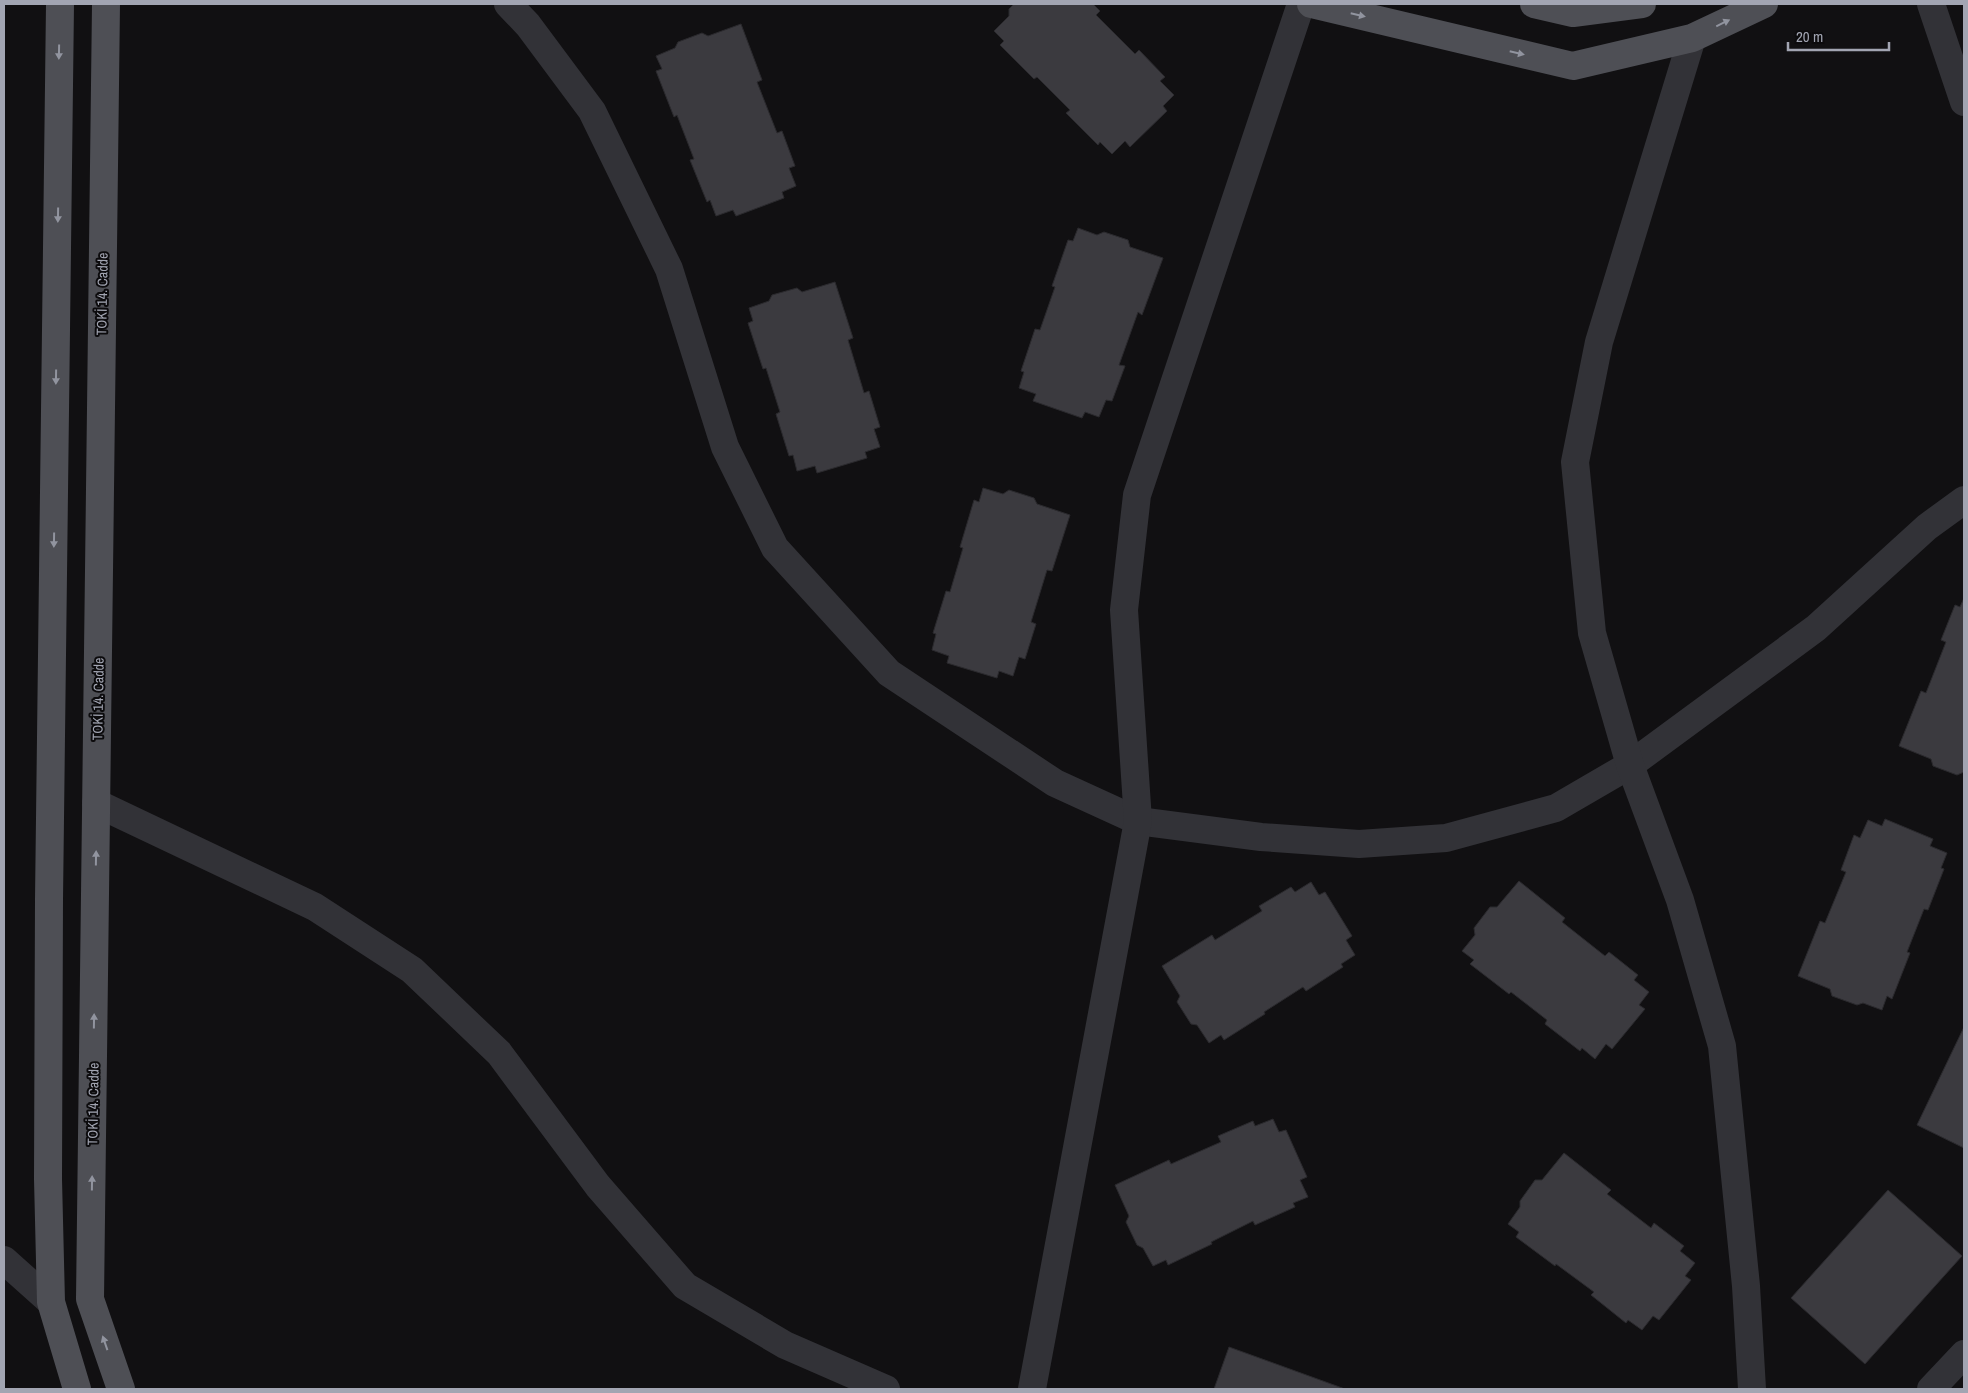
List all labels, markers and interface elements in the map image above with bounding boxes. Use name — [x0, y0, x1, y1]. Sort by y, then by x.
one-way arrow — [1351, 11, 1366, 19]
one-way arrow — [1716, 19, 1730, 27]
scale bar — [1788, 20, 1889, 52]
text: 20 m — [1796, 26, 1823, 47]
one-way arrow — [55, 45, 63, 61]
one-way arrow — [1509, 49, 1524, 57]
one-way arrow — [53, 207, 61, 223]
street label: TOKİ 14. Cadde — [92, 252, 112, 336]
one-way arrow — [51, 370, 59, 386]
one-way arrow — [50, 532, 58, 548]
street label: TOKİ 14. Cadde — [88, 657, 108, 741]
one-way arrow — [92, 850, 100, 866]
one-way arrow — [90, 1012, 98, 1028]
street label: TOKİ 14. Cadde — [83, 1062, 103, 1146]
one-way arrow — [88, 1175, 96, 1191]
one-way arrow — [101, 1335, 109, 1350]

